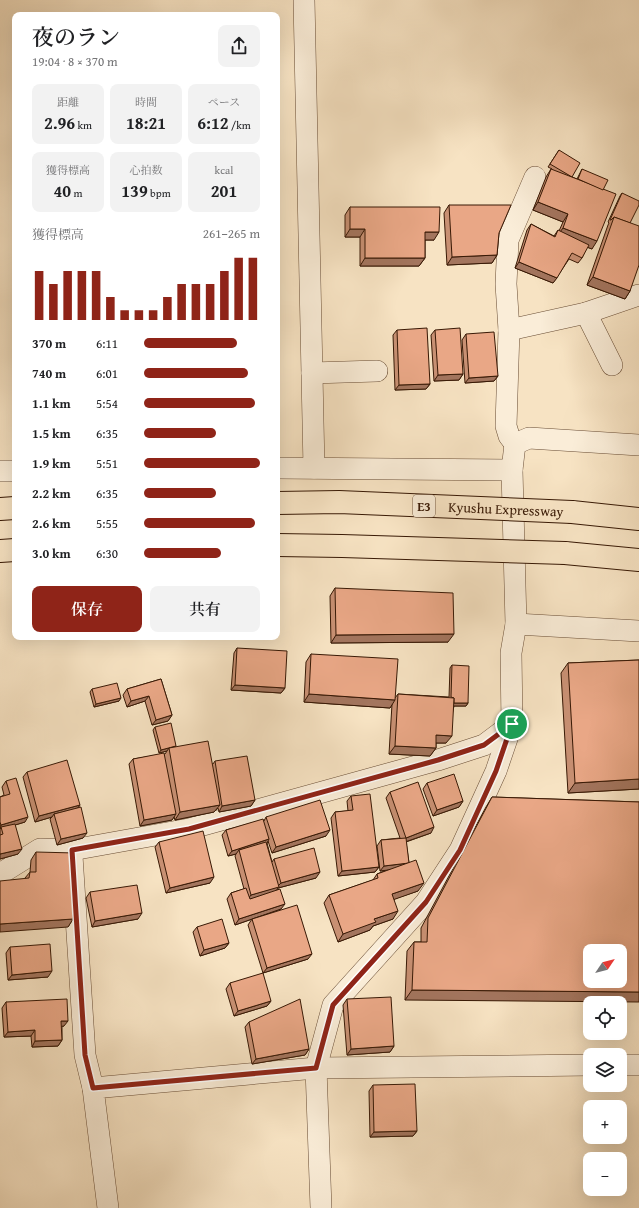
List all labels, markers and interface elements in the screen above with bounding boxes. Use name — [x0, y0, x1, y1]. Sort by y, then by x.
text: 夜のラン — [32, 21, 120, 53]
button: share — [218, 25, 260, 67]
text: 19:04 · 8 × 370 m — [32, 52, 118, 71]
text: 距離 — [57, 94, 79, 110]
text: 時間 — [135, 94, 157, 110]
text: ペース — [208, 94, 240, 110]
text: 2.96 — [44, 110, 75, 135]
text: 18:21 — [126, 110, 166, 135]
text: 6:12 — [197, 110, 229, 135]
text: km — [75, 117, 92, 133]
text: /km — [229, 117, 251, 133]
text: 獲得標高 — [46, 162, 90, 178]
text: 心拍数 — [130, 162, 163, 178]
text: kcal — [215, 162, 233, 178]
text: 40 — [53, 178, 71, 203]
text: 139 — [121, 178, 148, 203]
text: 201 — [211, 178, 237, 203]
text: m — [71, 185, 83, 201]
text: bpm — [148, 185, 171, 201]
text: 261–265 m — [203, 224, 260, 243]
text: 獲得標高 — [32, 225, 84, 244]
text: 370 m — [32, 334, 66, 353]
text: 6:11 — [96, 334, 118, 353]
text: 740 m — [32, 364, 66, 383]
text: 6:01 — [96, 364, 118, 383]
text: 1.1 km — [32, 394, 71, 413]
text: 5:54 — [96, 394, 118, 413]
text: 1.5 km — [32, 424, 71, 443]
text: 6:35 — [96, 424, 118, 443]
text: 1.9 km — [32, 454, 71, 473]
text: 5:51 — [96, 454, 118, 473]
text: 2.2 km — [32, 484, 71, 503]
text: 6:35 — [96, 484, 118, 503]
road number: E3 — [413, 495, 435, 517]
street label: Kyushu Expressway — [448, 497, 564, 522]
text: 2.6 km — [32, 514, 71, 533]
text: 5:55 — [96, 514, 118, 533]
text: 3.0 km — [32, 544, 71, 563]
text: 6:30 — [96, 544, 118, 563]
button: 保存 — [32, 586, 142, 632]
button: 共有 — [150, 586, 260, 632]
pin — [495, 707, 529, 741]
icon: arrive — [501, 713, 523, 735]
north arrow — [583, 944, 627, 988]
map controls — [583, 944, 627, 1196]
button: locate — [583, 996, 627, 1040]
button: layers — [583, 1048, 627, 1092]
button: + — [583, 1100, 627, 1144]
button: − — [583, 1152, 627, 1196]

